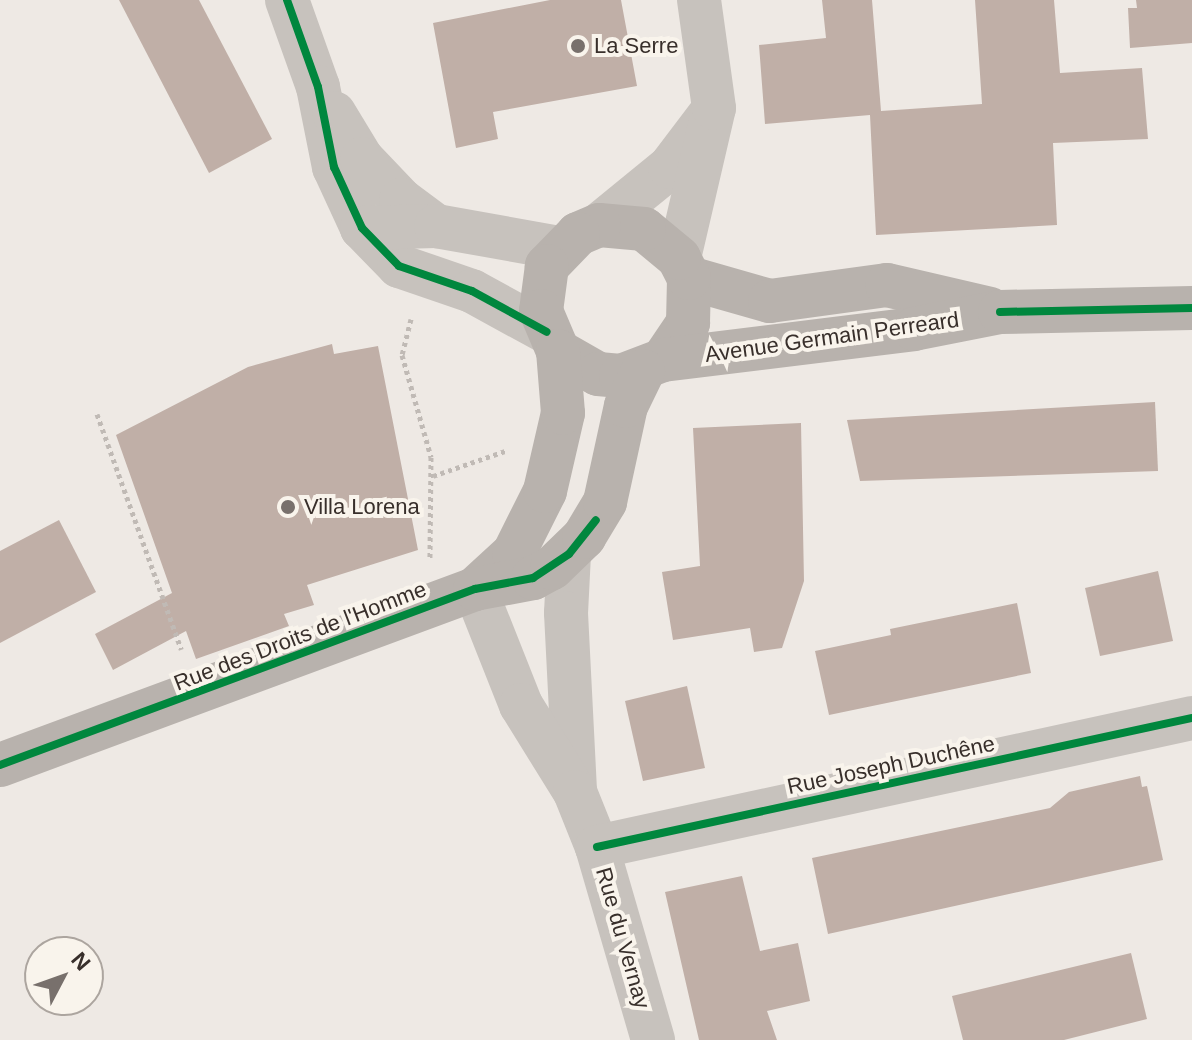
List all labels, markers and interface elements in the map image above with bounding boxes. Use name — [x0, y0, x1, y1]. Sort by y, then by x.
place label: La Serre — [594, 33, 678, 59]
marker: La Serre — [569, 37, 587, 55]
street label: Avenue Germain Perreard — [703, 306, 961, 368]
place label: Villa Lorena — [304, 494, 420, 520]
marker: Villa Lorena — [279, 498, 297, 516]
street label: Rue des Droits de l'Homme — [170, 576, 430, 696]
street label: Rue Joseph Duchêne — [785, 730, 997, 800]
street label: Rue du Vernay — [590, 864, 656, 1012]
north arrow — [24, 936, 104, 1016]
text: N — [66, 947, 96, 975]

